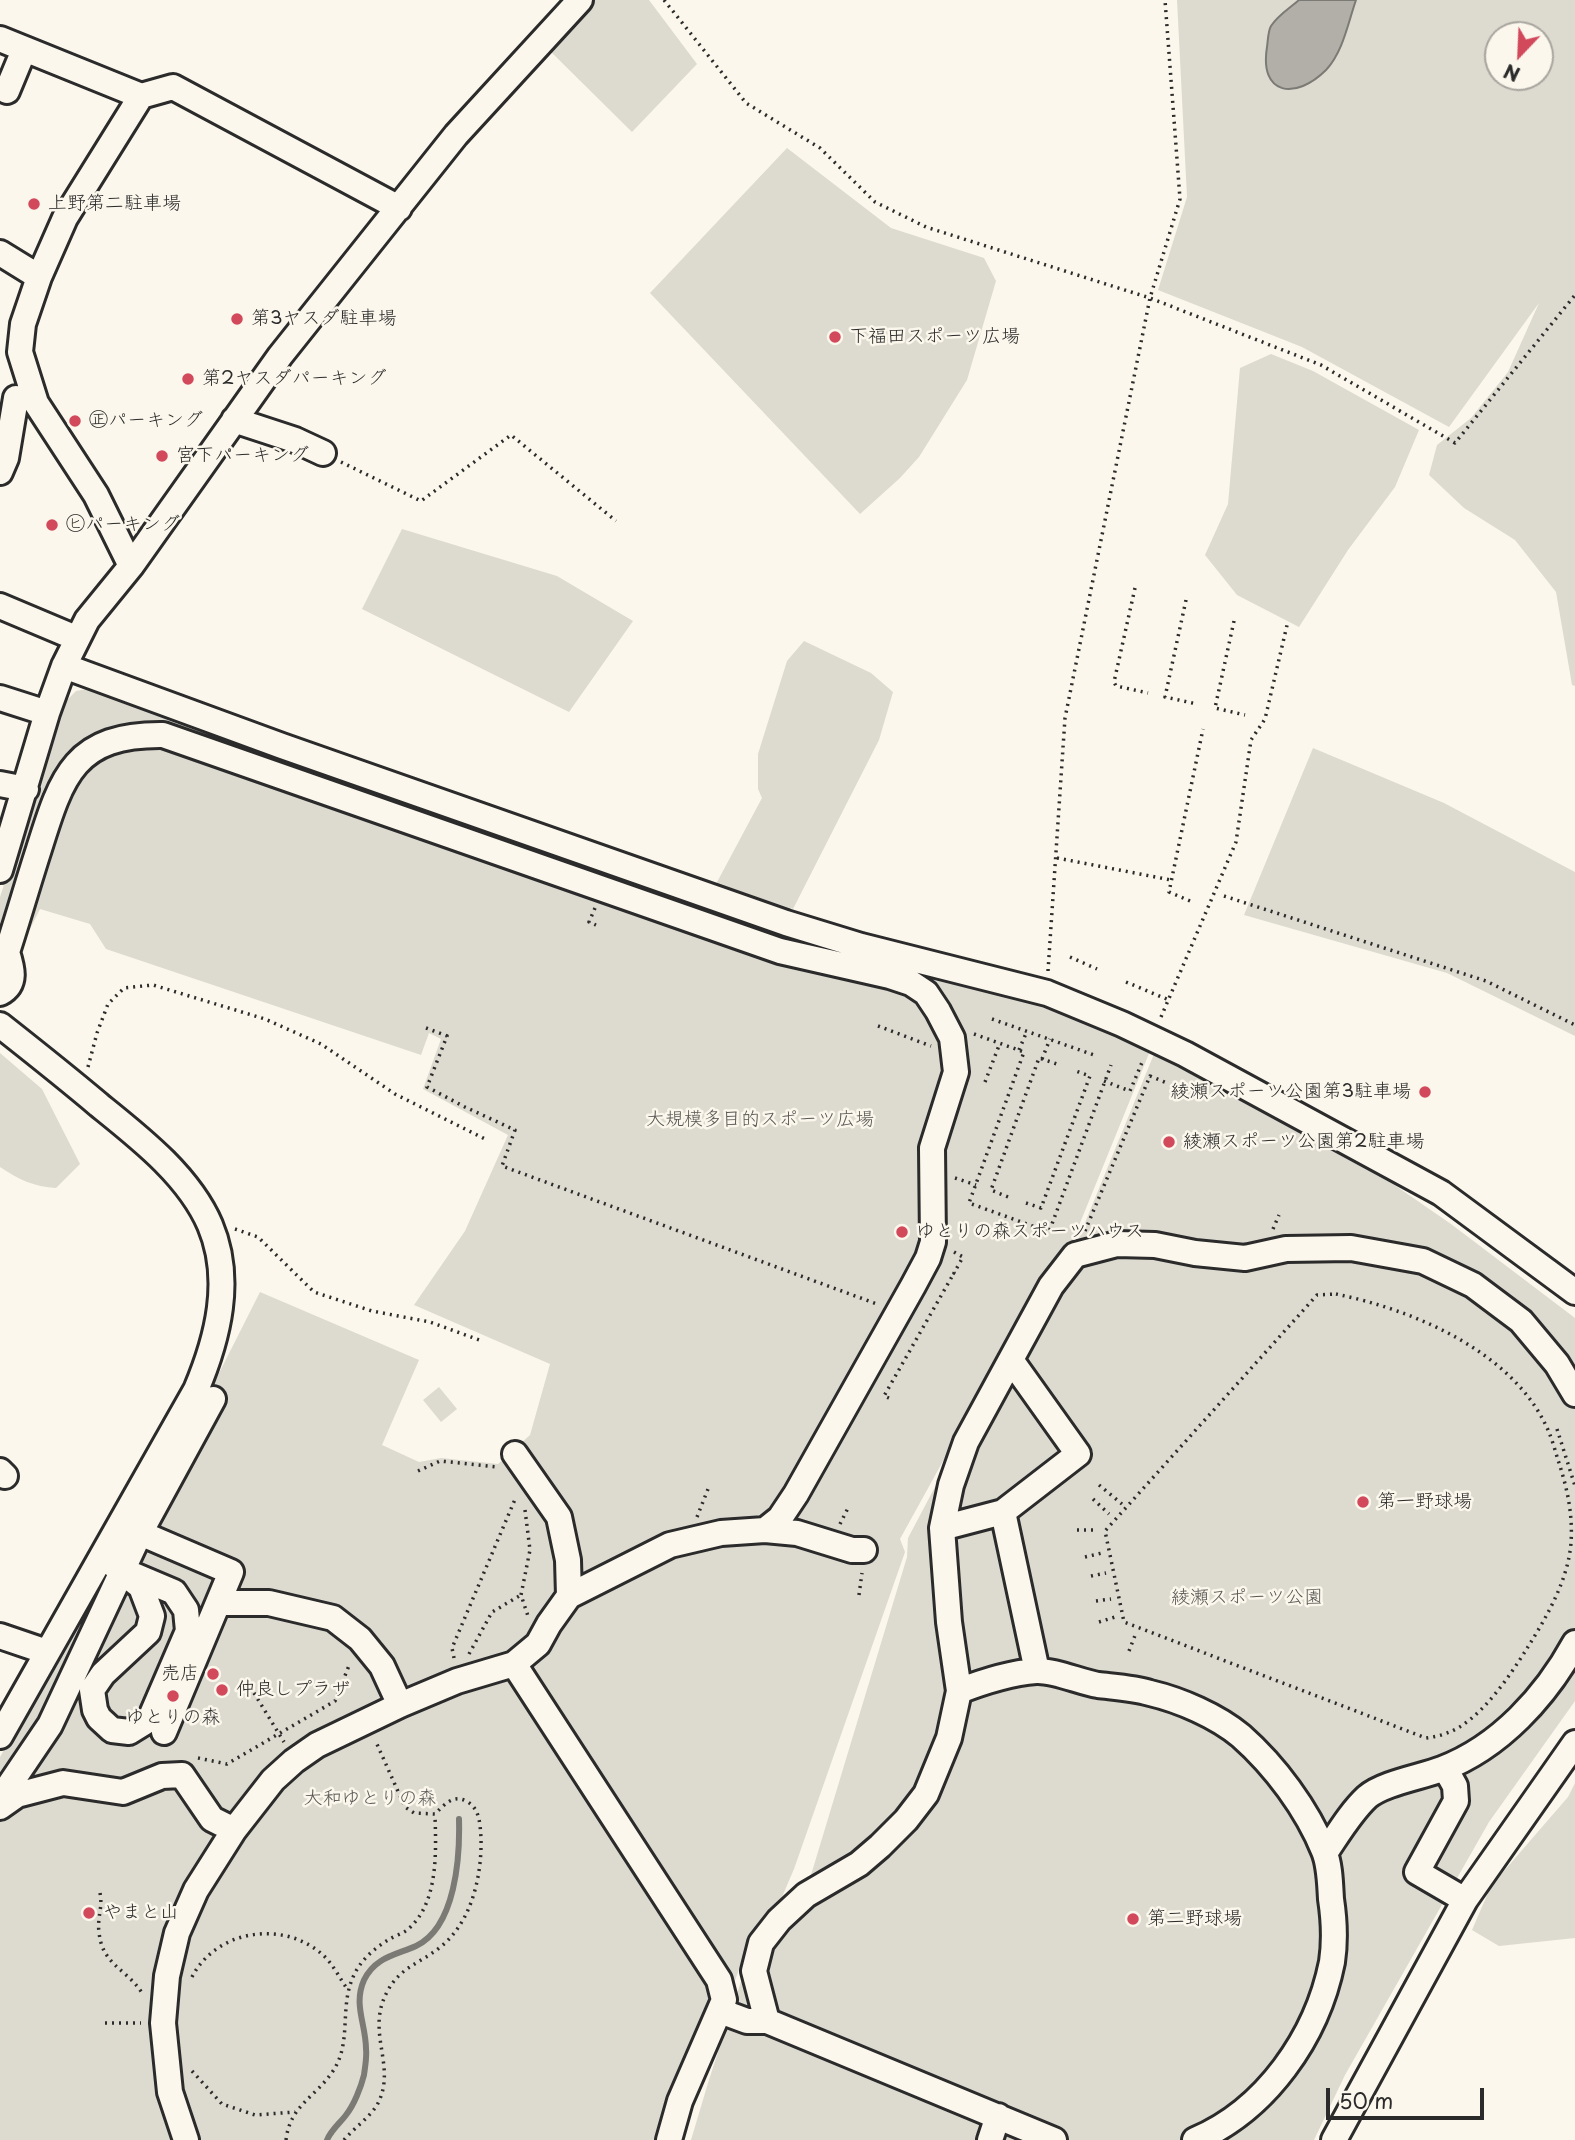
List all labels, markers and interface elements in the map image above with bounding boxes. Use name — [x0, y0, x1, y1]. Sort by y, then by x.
north arrow — [1484, 21, 1554, 91]
text: N — [1499, 58, 1524, 89]
place label: 上野第二駐車場 — [48, 193, 181, 215]
marker: 上野第二駐車場 — [26, 196, 42, 212]
place label: 第3ヤスダ駐車場 — [251, 308, 397, 330]
marker: 第3ヤスダ駐車場 — [229, 311, 245, 327]
place label: 下福田スポーツ広場 — [849, 326, 1020, 348]
marker: 下福田スポーツ広場 — [827, 329, 843, 345]
place label: 第2ヤスダパーキング — [202, 368, 386, 390]
marker: 第2ヤスダパーキング — [180, 371, 196, 387]
place label: ㊣パーキング — [89, 410, 203, 432]
marker: ㊣パーキング — [67, 413, 83, 429]
place label: 宮下パーキング — [176, 445, 309, 467]
marker: 宮下パーキング — [154, 448, 170, 464]
place label: ㋪パーキング — [66, 514, 180, 536]
marker: ㋪パーキング — [44, 517, 60, 533]
place label: 綾瀬スポーツ公園第3駐車場 — [1170, 1081, 1411, 1103]
marker: 綾瀬スポーツ公園第3駐車場 — [1417, 1084, 1433, 1100]
park label: 大規模多目的スポーツ広場 — [646, 1109, 874, 1131]
place label: 綾瀬スポーツ公園第2駐車場 — [1183, 1131, 1424, 1153]
marker: 綾瀬スポーツ公園第2駐車場 — [1161, 1134, 1177, 1150]
place label: ゆとりの森スポーツハウス — [916, 1221, 1144, 1243]
marker: ゆとりの森スポーツハウス — [894, 1224, 910, 1240]
place label: 第一野球場 — [1377, 1491, 1472, 1513]
marker: 第一野球場 — [1355, 1494, 1371, 1510]
park label: 綾瀬スポーツ公園 — [1171, 1587, 1323, 1609]
place label: 売店 — [161, 1663, 199, 1685]
marker: 売店 — [205, 1666, 221, 1682]
place label: 仲良しプラザ — [236, 1679, 350, 1701]
marker: 仲良しプラザ — [214, 1682, 230, 1698]
marker: ゆとりの森 — [165, 1688, 181, 1704]
place label: ゆとりの森 — [126, 1707, 220, 1729]
park label: 大和ゆとりの森 — [304, 1788, 436, 1810]
place label: やまと山 — [103, 1902, 179, 1924]
marker: やまと山 — [81, 1905, 97, 1921]
place label: 第二野球場 — [1147, 1908, 1242, 1930]
marker: 第二野球場 — [1125, 1911, 1141, 1927]
scale bar — [1330, 2074, 1488, 2118]
text: 50 m — [1339, 2084, 1393, 2116]

